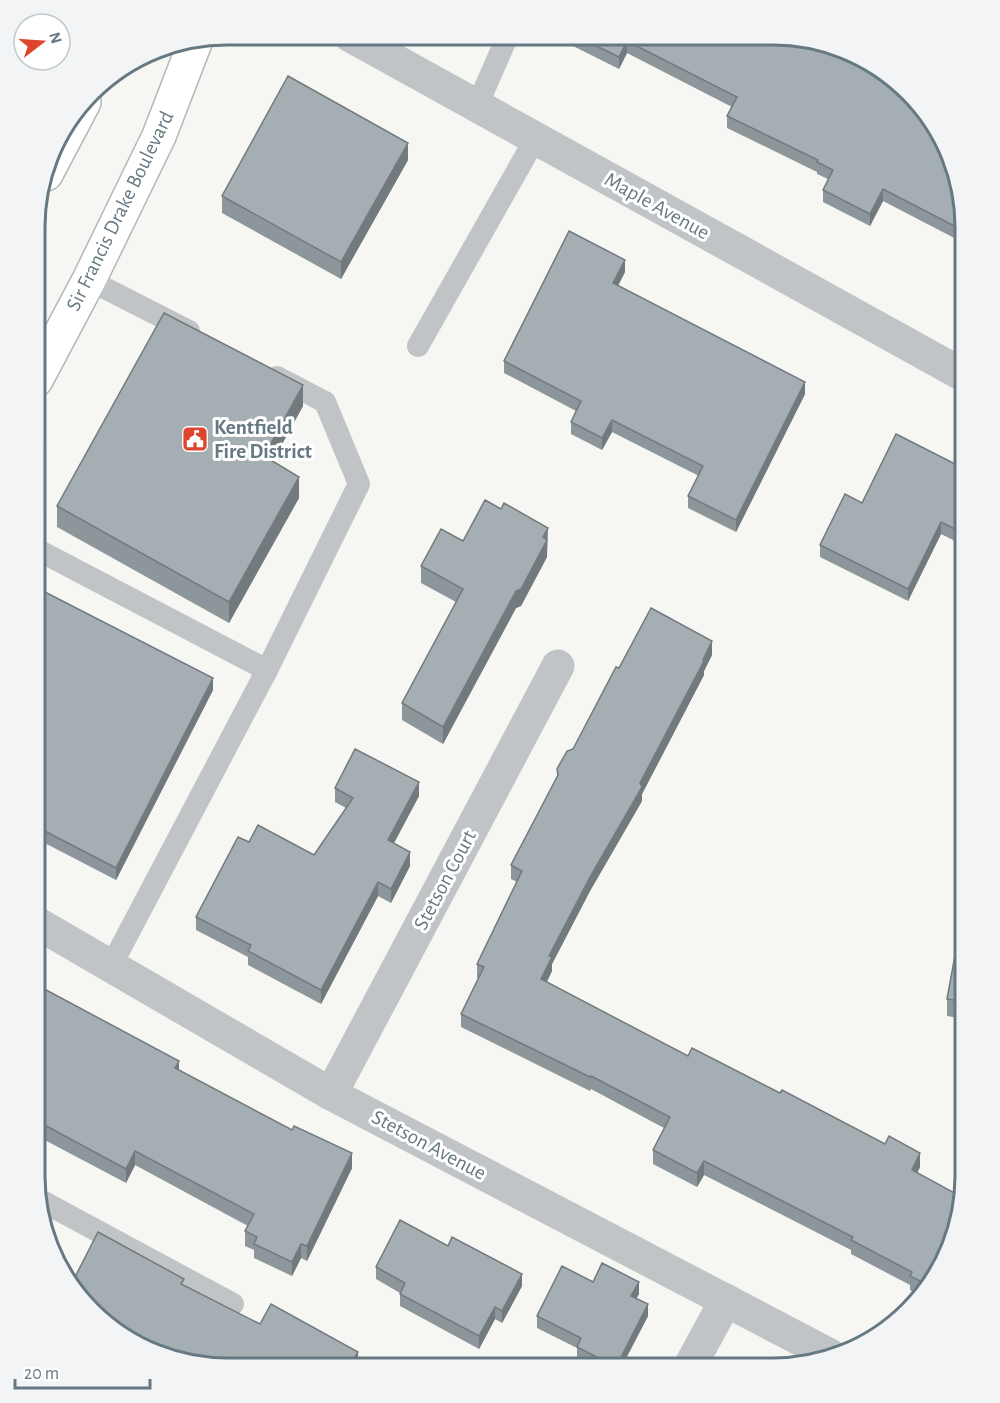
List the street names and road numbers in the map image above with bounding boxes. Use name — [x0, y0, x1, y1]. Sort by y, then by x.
street label: Sir Francis Drake Boulevard — [62, 108, 178, 314]
street label: Maple Avenue — [601, 169, 713, 243]
street label: Stetson Court — [410, 826, 480, 933]
street label: Stetson Avenue — [368, 1106, 490, 1184]

